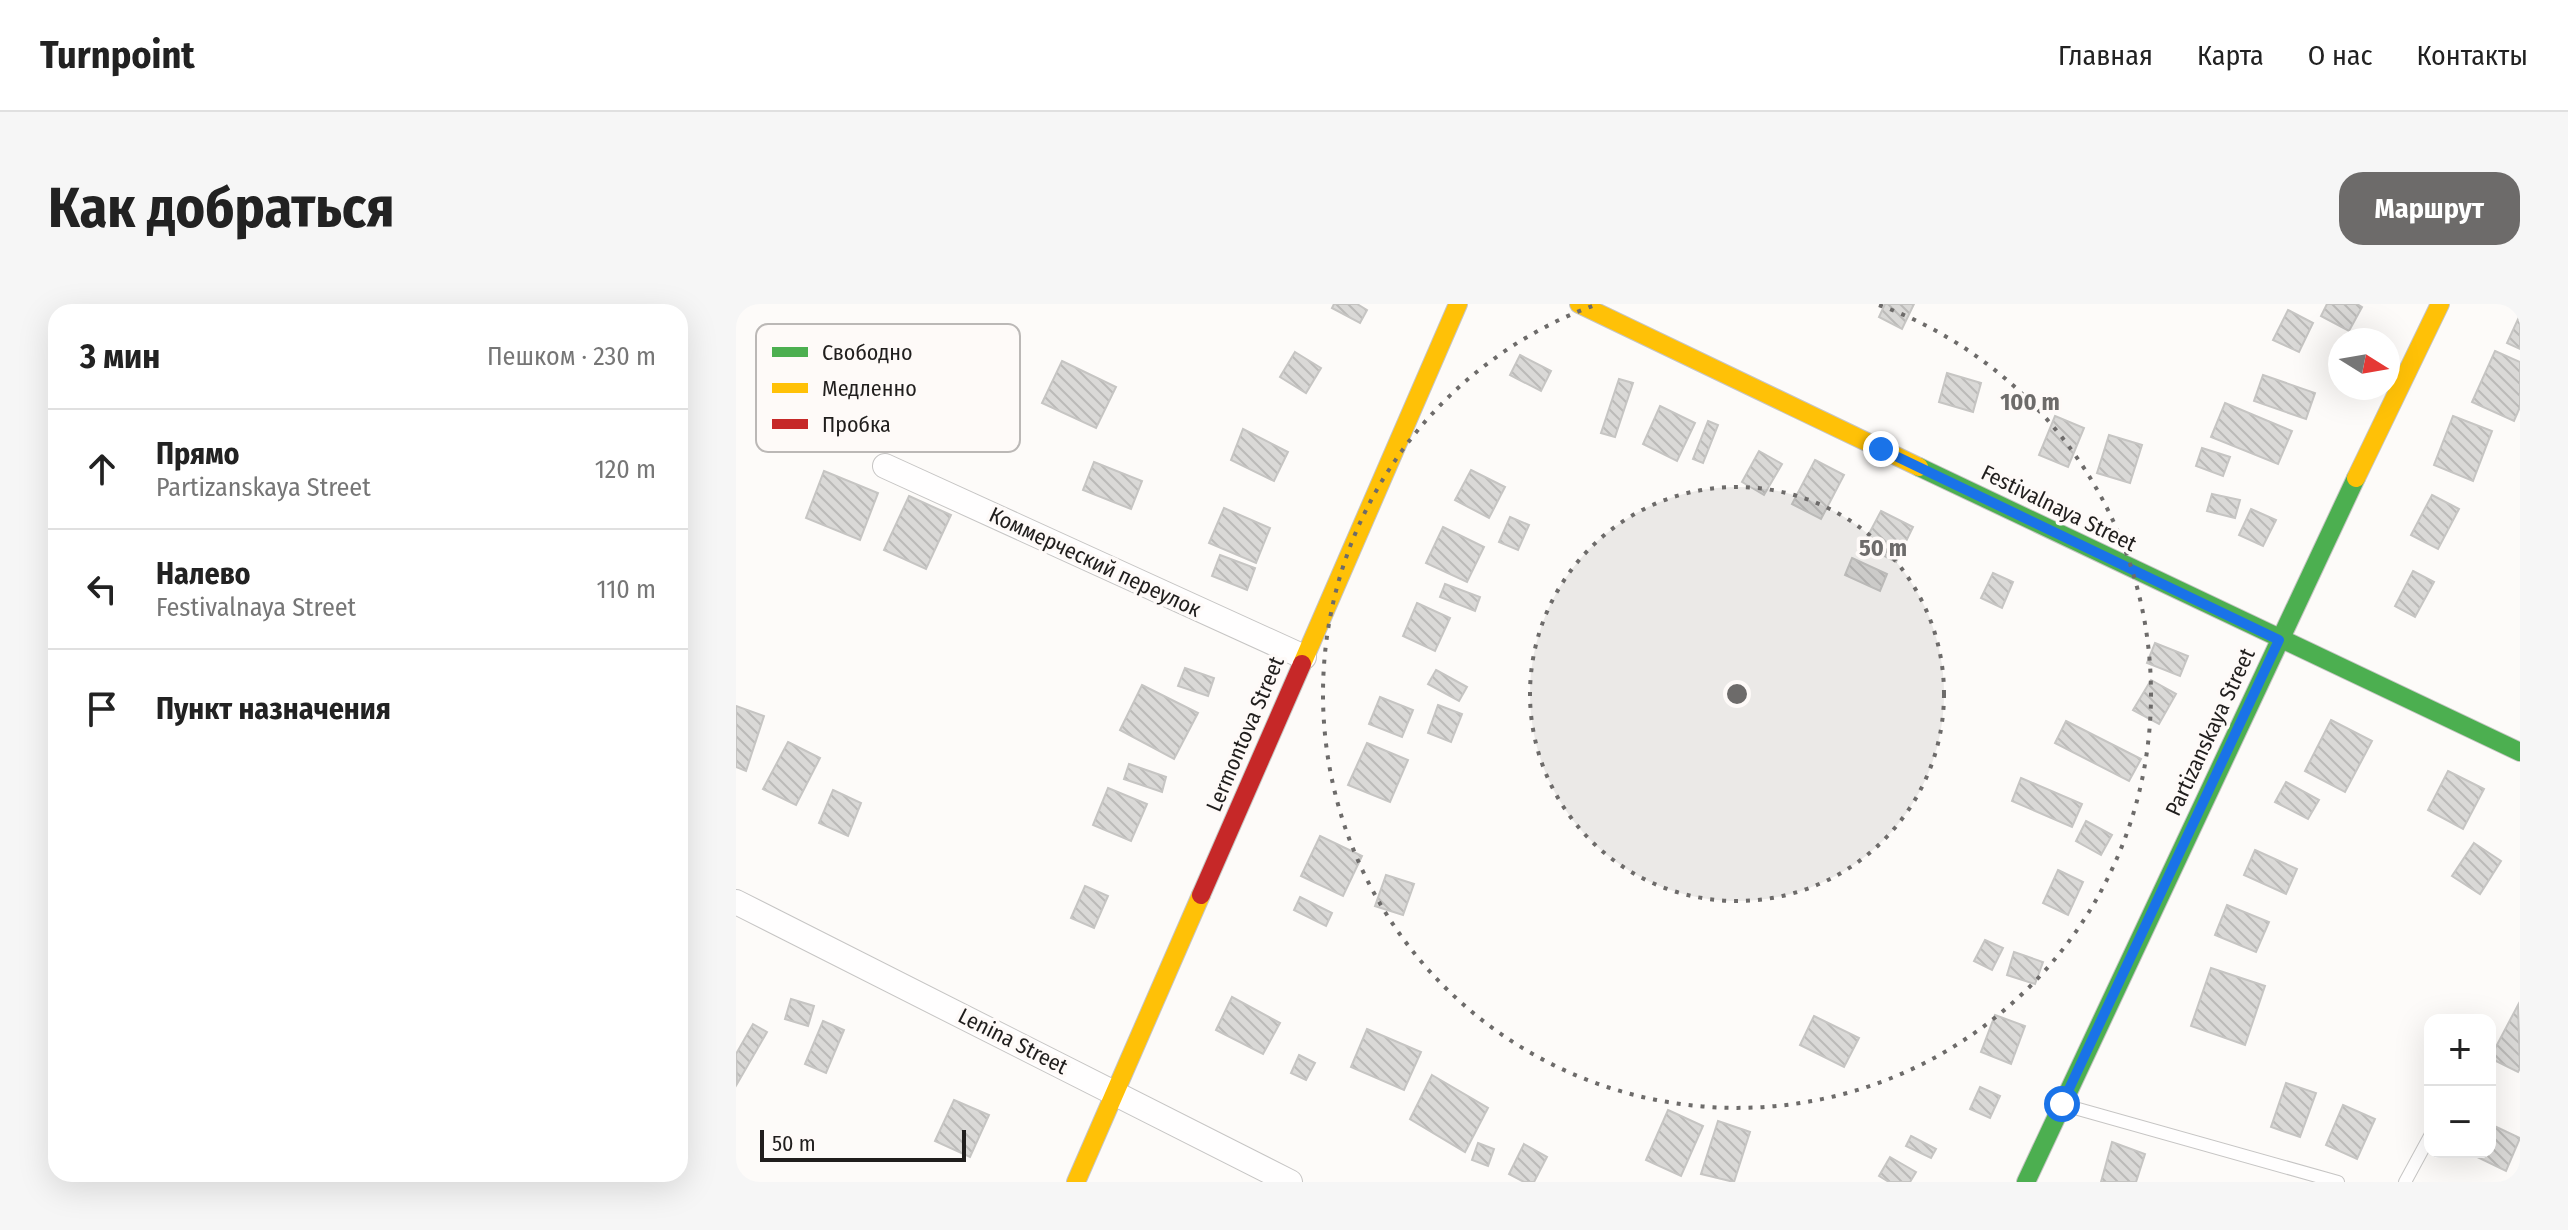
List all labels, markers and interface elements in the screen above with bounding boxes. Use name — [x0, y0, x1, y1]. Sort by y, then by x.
text: Turnpoint — [40, 32, 195, 78]
text: Главная — [2058, 39, 2153, 72]
text: Карта — [2197, 39, 2264, 72]
text: О нас — [2308, 39, 2373, 72]
text: Контакты — [2417, 39, 2528, 72]
button: Маршрут — [2339, 172, 2520, 245]
text: Как добраться — [48, 175, 394, 242]
legend — [756, 324, 1020, 452]
north arrow — [2328, 328, 2400, 400]
text: 3 мин — [80, 336, 160, 377]
text: Свободно — [822, 339, 913, 366]
text: Пешком · 230 m — [487, 341, 656, 372]
text: Медленно — [822, 375, 917, 402]
text: 100 m — [2000, 388, 2060, 416]
text: Пробка — [822, 411, 891, 438]
route end — [1863, 431, 1899, 467]
text: Прямо — [156, 436, 240, 472]
icon: ahead — [80, 447, 124, 491]
text: 120 m — [595, 454, 656, 485]
street label: Festivalnaya Street — [1977, 459, 2142, 558]
text: Partizanskaya Street — [156, 472, 371, 503]
street label: Коммерческий переулок — [985, 501, 1206, 623]
text: 50 m — [1859, 534, 1907, 562]
text: Налево — [156, 556, 251, 592]
icon: left — [80, 567, 124, 611]
text: 110 m — [596, 574, 656, 605]
text: Festivalnaya Street — [156, 592, 356, 623]
street label: Partizanskaya Street — [2159, 643, 2261, 820]
street label: Lermontova Street — [1200, 652, 1290, 816]
centre of rings — [1723, 680, 1751, 708]
icon: arrive — [80, 687, 124, 731]
text: Пункт назначения — [156, 691, 391, 727]
street label: Lenina Street — [954, 1002, 1073, 1080]
map controls — [2424, 1014, 2496, 1158]
button: + — [2424, 1014, 2496, 1086]
route start — [2044, 1086, 2080, 1122]
button: − — [2424, 1086, 2496, 1158]
scale bar — [760, 1126, 966, 1162]
text: 50 m — [772, 1130, 816, 1157]

